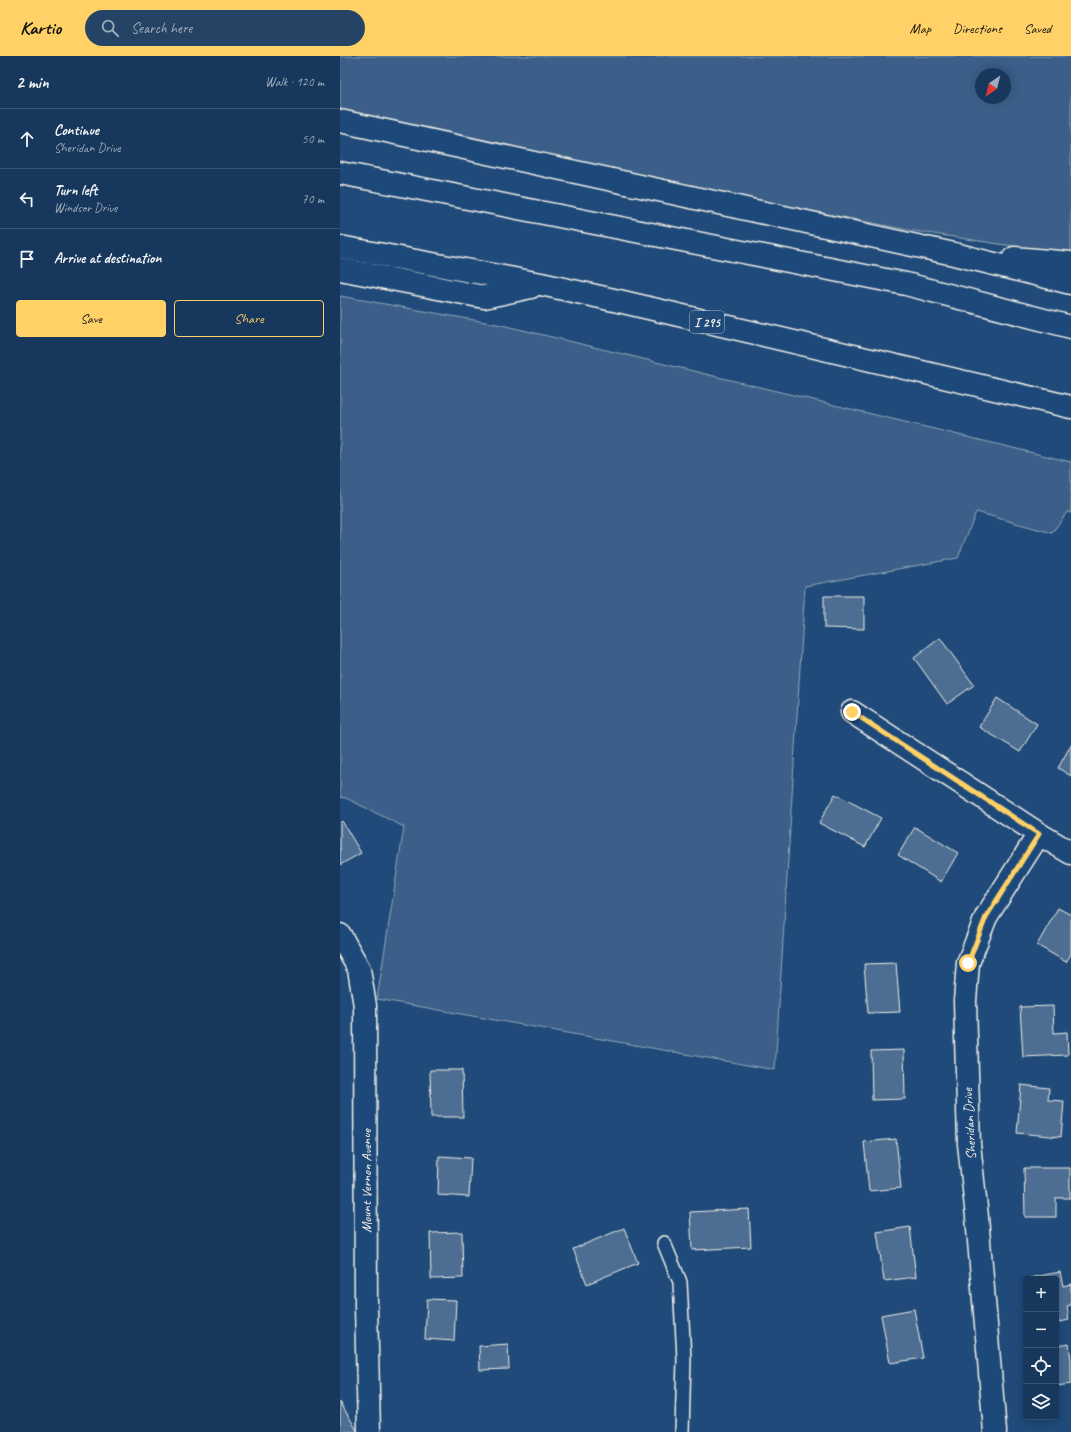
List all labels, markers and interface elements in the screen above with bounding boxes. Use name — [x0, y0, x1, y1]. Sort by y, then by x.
search box — [85, 10, 365, 46]
text: Kartio — [20, 16, 61, 40]
icon: search — [99, 17, 121, 39]
text: Search here — [131, 19, 192, 38]
text: Map — [910, 20, 931, 37]
text: Directions — [953, 20, 1002, 37]
text: Saved — [1024, 20, 1051, 37]
north arrow — [975, 68, 1011, 104]
text: 2 min — [16, 72, 49, 93]
text: Walk · 120 m — [265, 74, 324, 90]
text: Continue — [54, 121, 99, 140]
icon: ahead — [16, 128, 38, 150]
text: 50 m — [302, 131, 324, 147]
text: Sheridan Drive — [54, 140, 121, 156]
text: Turn left — [54, 181, 97, 200]
icon: left — [16, 188, 38, 210]
text: 70 m — [302, 191, 324, 207]
text: Windsor Drive — [54, 200, 117, 216]
icon: arrive — [16, 248, 38, 270]
text: Arrive at destination — [54, 249, 161, 268]
button: Save — [16, 300, 166, 337]
button: Share — [174, 300, 324, 337]
road number: I 295 — [690, 311, 724, 333]
route end — [843, 703, 861, 721]
route start — [959, 954, 977, 972]
street label: Sheridan Drive — [959, 1086, 980, 1160]
street label: Mount Vernon Avenue — [358, 1128, 375, 1233]
map controls — [1023, 1276, 1059, 1420]
button: + — [1023, 1276, 1059, 1312]
button: − — [1023, 1312, 1059, 1348]
button: locate — [1023, 1348, 1059, 1384]
button: layers — [1023, 1384, 1059, 1420]

